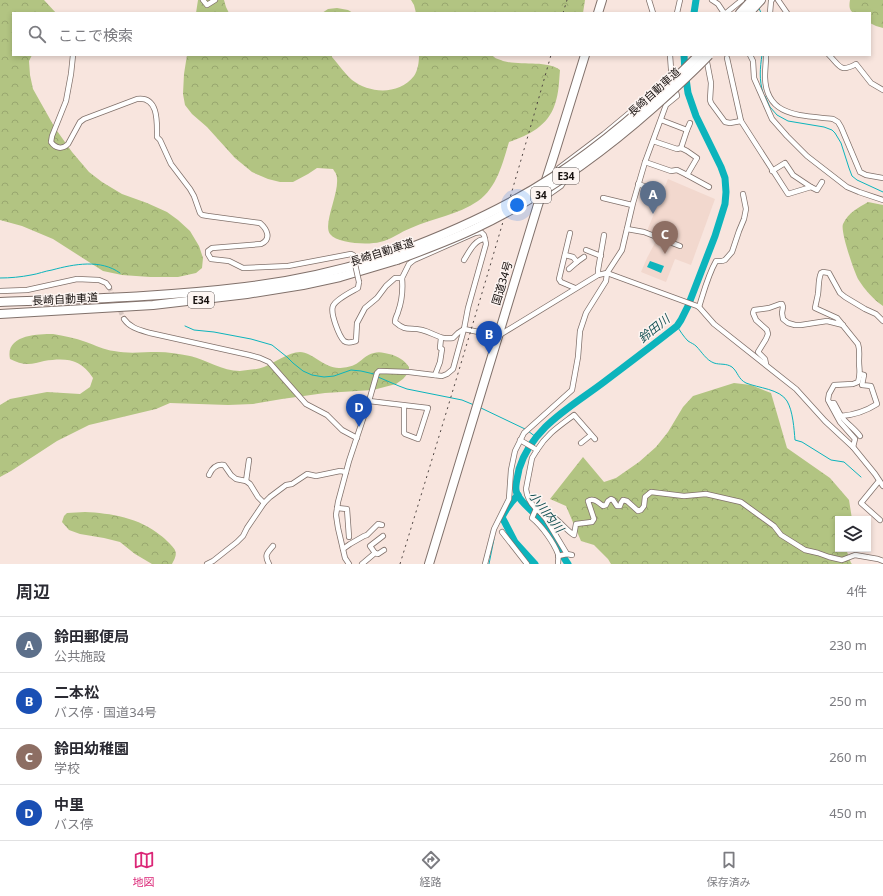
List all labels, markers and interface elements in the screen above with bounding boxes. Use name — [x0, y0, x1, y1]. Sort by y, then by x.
search box — [12, 12, 871, 56]
icon: search — [26, 23, 48, 45]
text: ここで検索 — [58, 25, 133, 45]
street label: 長崎自動車道 — [624, 64, 683, 119]
road number: E34 — [553, 168, 579, 184]
pin: A — [640, 181, 666, 214]
road number: 34 — [531, 187, 551, 203]
your location — [507, 195, 527, 215]
pin: C — [652, 221, 678, 254]
street label: 長崎自動車道 — [348, 234, 416, 269]
street label: 国道34号 — [488, 259, 515, 307]
street label: 長崎自動車道 — [32, 289, 98, 308]
road number: E34 — [188, 292, 214, 308]
water label: 鈴田川 — [634, 309, 675, 347]
pin: B — [476, 321, 502, 354]
pin: D — [346, 394, 372, 427]
water label: 小川内川 — [525, 488, 569, 537]
map controls — [835, 516, 871, 552]
button: layers — [835, 516, 871, 552]
text: 周辺 — [16, 580, 50, 603]
text: 4件 — [847, 582, 867, 600]
text: 鈴田郵便局 — [54, 626, 129, 646]
text: A — [25, 636, 34, 654]
text: 230 m — [829, 636, 867, 654]
text: 公共施設 — [54, 647, 106, 665]
text: 二本松 — [54, 682, 99, 702]
text: B — [25, 692, 33, 710]
text: 250 m — [829, 692, 867, 710]
text: バス停 · 国道34号 — [54, 703, 157, 721]
text: 鈴田幼稚園 — [54, 738, 129, 758]
text: C — [25, 748, 33, 766]
text: 260 m — [829, 748, 867, 766]
text: 学校 — [54, 759, 80, 777]
text: 中里 — [54, 794, 84, 814]
text: D — [24, 804, 34, 822]
text: 450 m — [829, 804, 867, 822]
text: バス停 — [54, 815, 93, 833]
tab: 地図 — [133, 849, 155, 889]
tab: 経路 — [420, 849, 442, 889]
tab: 保存済み — [707, 849, 751, 889]

